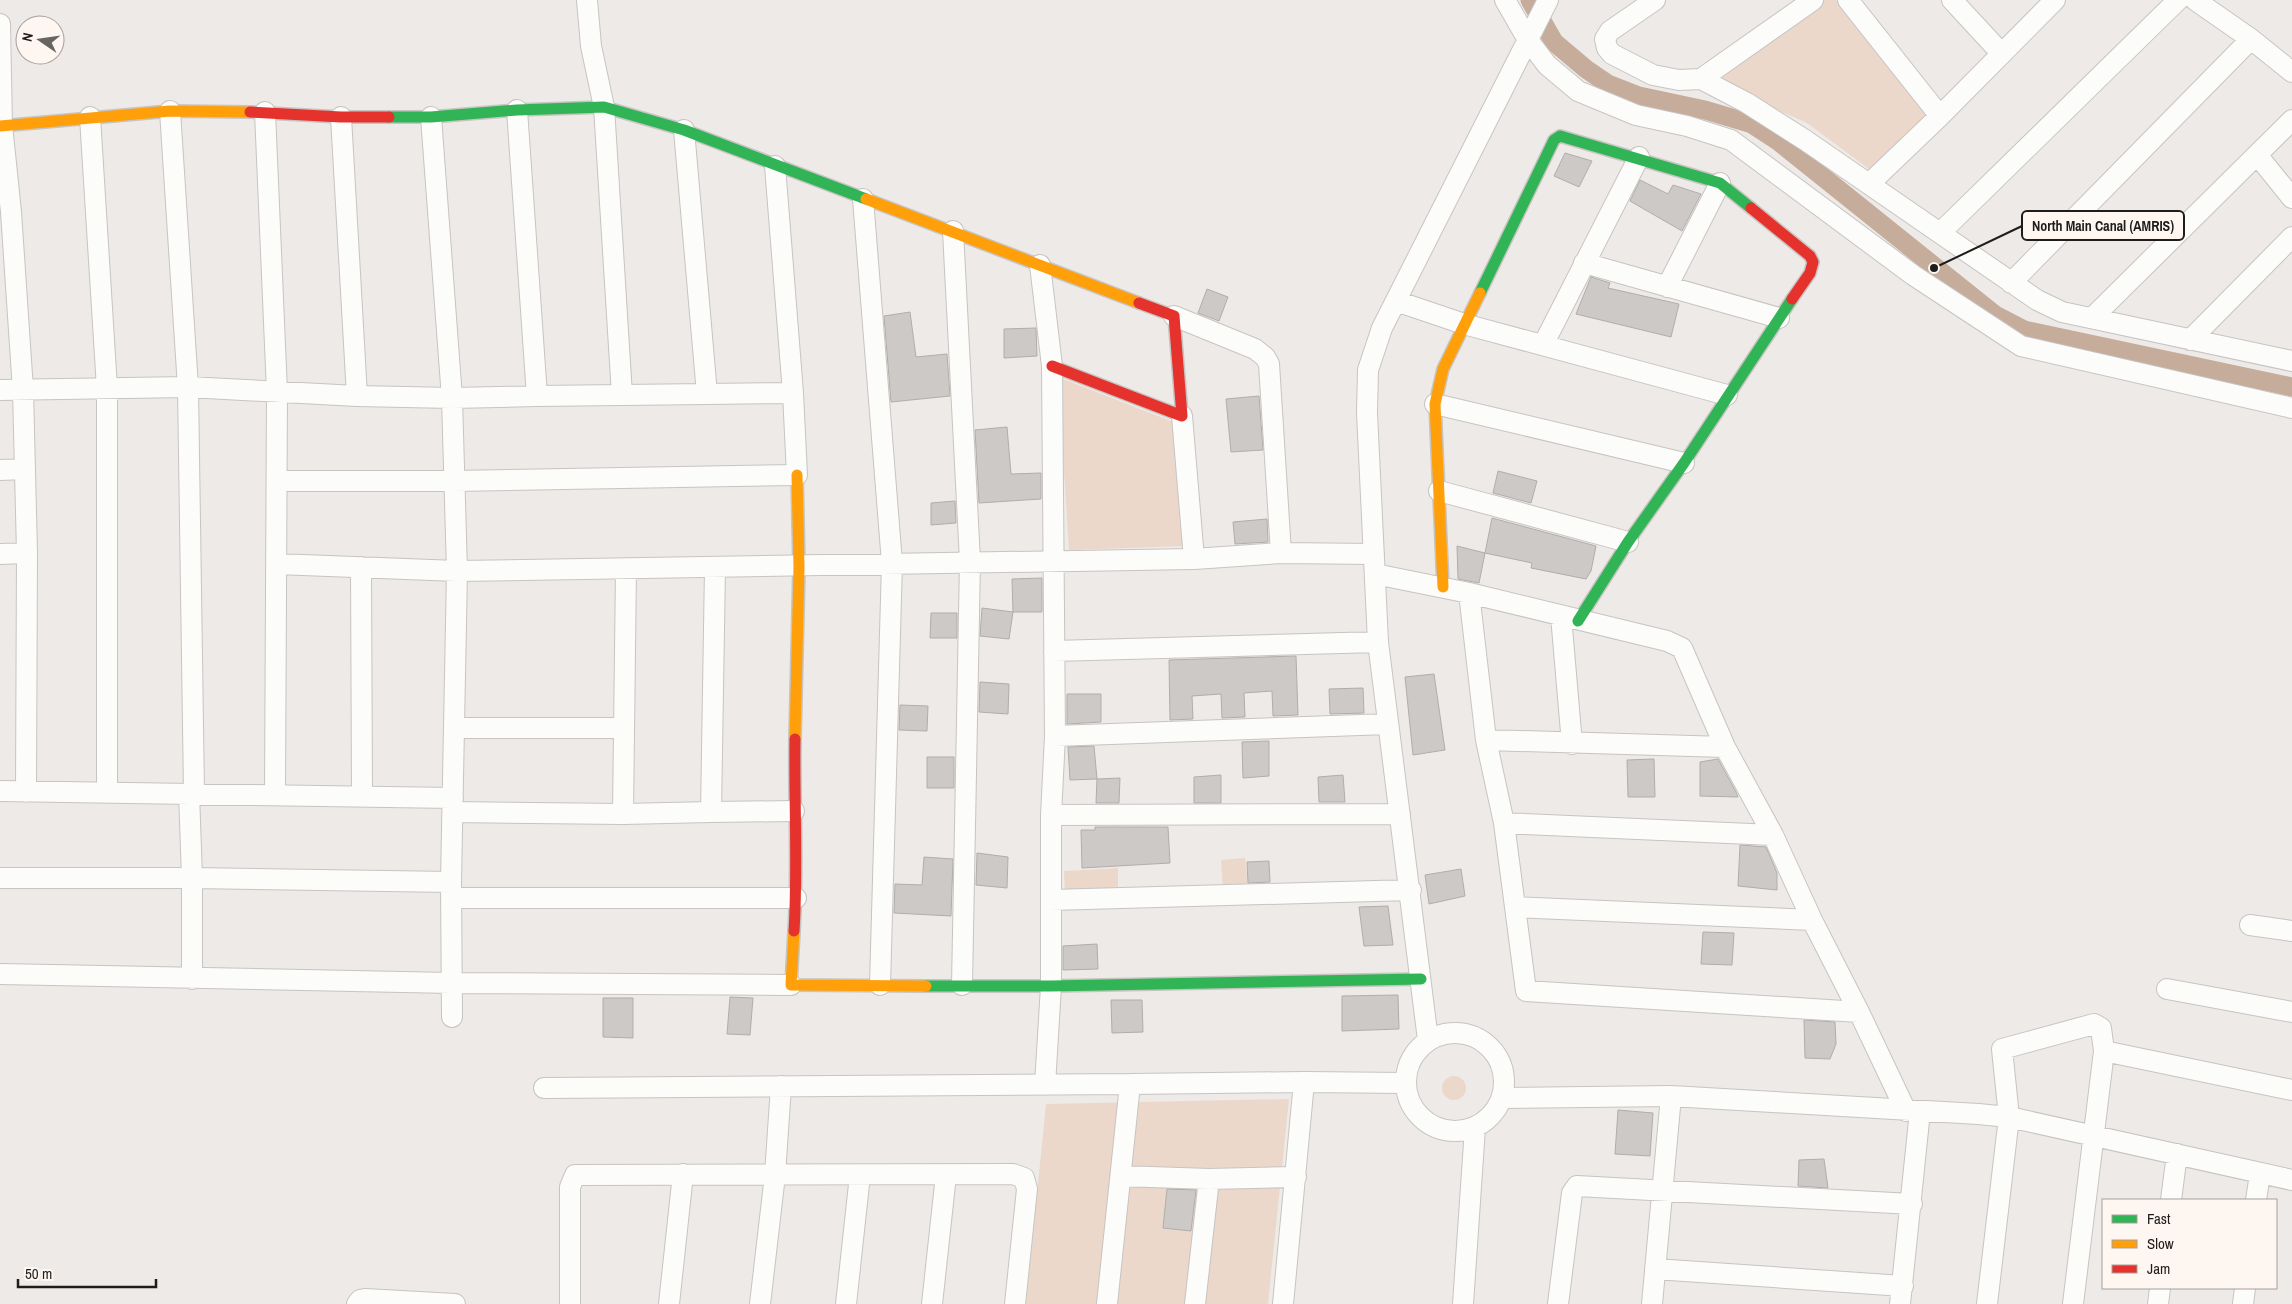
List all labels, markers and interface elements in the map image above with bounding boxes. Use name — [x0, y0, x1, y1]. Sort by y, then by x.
north arrow — [15, 15, 65, 65]
text: N — [18, 31, 37, 43]
callout: North Main Canal (AMRIS) — [2022, 211, 2184, 240]
text: North Main Canal (AMRIS) — [2032, 217, 2174, 235]
legend — [2102, 1199, 2277, 1289]
text: Fast — [2147, 1208, 2171, 1229]
text: Slow — [2147, 1233, 2174, 1254]
scale bar — [18, 1256, 155, 1288]
text: Jam — [2147, 1258, 2170, 1279]
text: 50 m — [25, 1263, 52, 1284]

